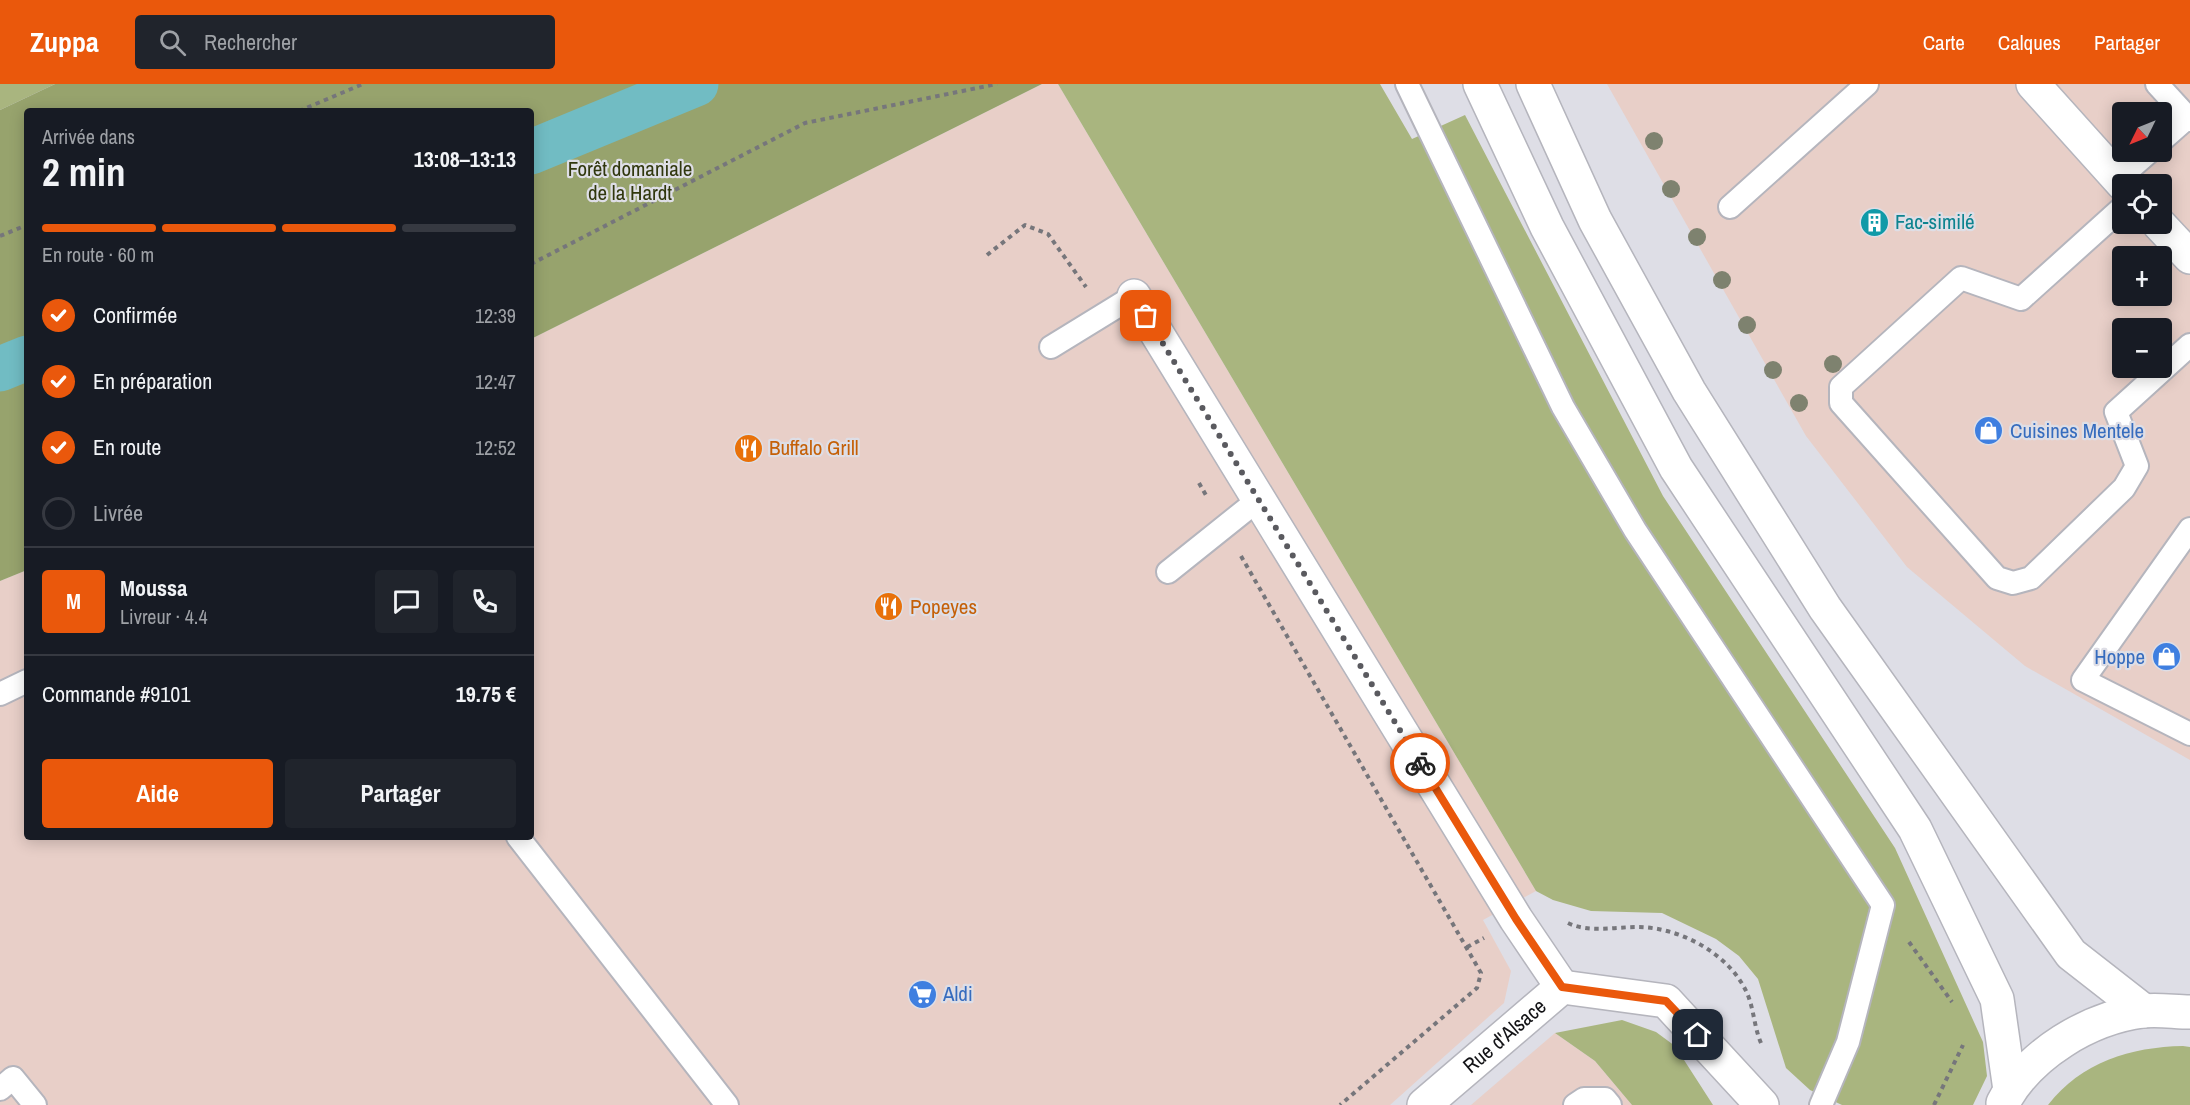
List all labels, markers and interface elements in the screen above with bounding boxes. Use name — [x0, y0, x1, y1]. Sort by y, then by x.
search box — [135, 15, 555, 69]
text: Zuppa — [30, 23, 99, 61]
icon: search — [156, 26, 189, 59]
text: Rechercher — [204, 27, 297, 57]
text: Carte — [1923, 28, 1965, 57]
text: Calques — [1998, 28, 2061, 57]
text: Partager — [2094, 28, 2160, 57]
north arrow — [2112, 102, 2172, 162]
map controls — [2112, 102, 2172, 378]
text: Arrivée dans — [42, 123, 135, 150]
text: 13:08–13:13 — [414, 144, 516, 174]
text: 2 min — [42, 146, 126, 198]
park label: Forêt domaniale de la Hardt — [568, 154, 692, 207]
button: locate — [2112, 174, 2172, 234]
building icon: Fac-similé — [1858, 206, 1890, 238]
place label: Fac-similé — [1895, 207, 1975, 236]
text: En route · 60 m — [42, 241, 154, 268]
button: + — [2112, 246, 2172, 306]
pin — [1120, 290, 1171, 341]
icon: check — [42, 299, 75, 332]
icon: bag — [1129, 299, 1162, 332]
text: Confirmée — [93, 300, 177, 330]
text: 12:39 — [475, 302, 516, 329]
button: − — [2112, 318, 2172, 378]
icon: check — [42, 365, 75, 398]
text: En préparation — [93, 366, 212, 396]
text: 12:47 — [475, 368, 516, 395]
shop icon: Cuisines Mentele — [1973, 415, 2005, 447]
place label: Cuisines Mentele — [2010, 416, 2144, 445]
icon: check — [42, 431, 75, 464]
text: En route — [93, 432, 161, 462]
restaurant icon: Buffalo Grill — [732, 432, 764, 464]
place label: Buffalo Grill — [769, 433, 859, 462]
text: 12:52 — [475, 434, 516, 461]
text: Livrée — [93, 498, 143, 528]
button: chat — [375, 570, 438, 633]
button: phone — [453, 570, 516, 633]
text: Moussa — [120, 573, 187, 603]
text: M — [66, 586, 81, 616]
restaurant icon: Popeyes — [873, 591, 905, 623]
place label: Popeyes — [910, 592, 977, 621]
text: Livreur · 4.4 — [120, 603, 208, 630]
shop icon: Hoppe — [2150, 641, 2182, 673]
place label: Hoppe — [2094, 642, 2145, 671]
text: Commande #9101 — [42, 679, 190, 709]
text: 19.75 € — [456, 679, 516, 709]
courier — [1390, 733, 1450, 793]
icon: bike — [1404, 747, 1437, 780]
button: Aide — [42, 759, 273, 828]
button: Partager — [285, 759, 516, 828]
supermarket icon: Aldi — [906, 978, 938, 1010]
place label: Aldi — [942, 979, 973, 1008]
street label: Rue d'Alsace — [1456, 992, 1552, 1080]
pin — [1672, 1009, 1723, 1060]
icon: home — [1681, 1018, 1714, 1051]

